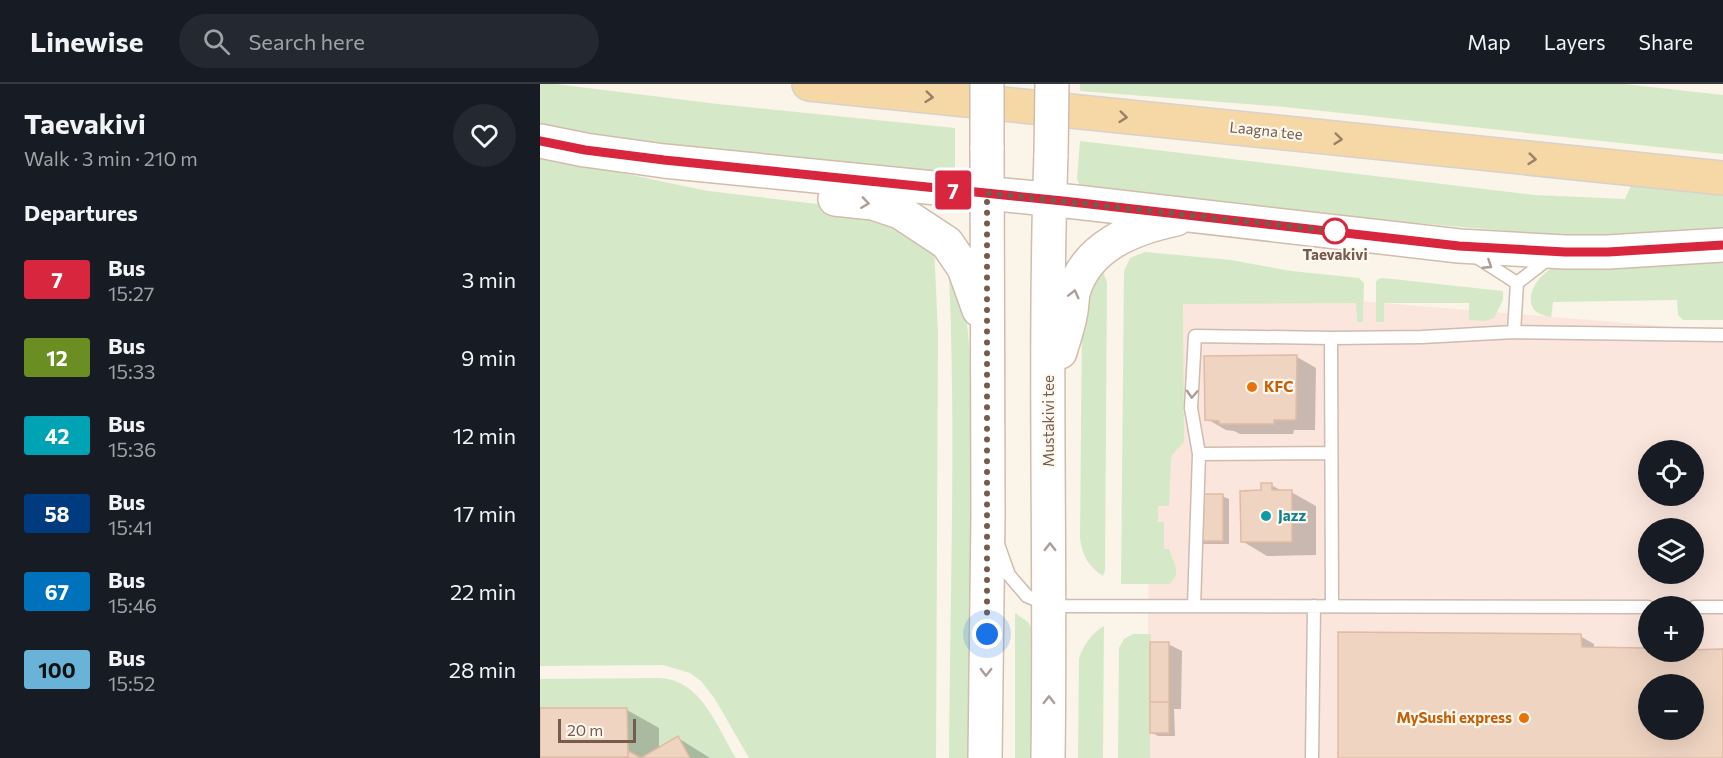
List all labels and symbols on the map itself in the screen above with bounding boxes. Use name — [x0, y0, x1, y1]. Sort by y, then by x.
one-way arrow — [925, 90, 934, 103]
one-way arrow — [1119, 110, 1128, 123]
street label: Laagna tee — [1229, 117, 1304, 143]
one-way arrow — [1334, 132, 1343, 145]
one-way arrow — [1528, 152, 1537, 164]
line badge: 7 — [934, 170, 972, 210]
one-way arrow — [860, 196, 869, 208]
marker: Taevakivi — [1322, 218, 1348, 244]
place label: Taevakivi — [1302, 245, 1368, 263]
one-way arrow — [1482, 257, 1492, 269]
one-way arrow — [1067, 289, 1080, 299]
street label: Mustakivi tee — [1039, 375, 1057, 467]
place label: KFC — [1264, 377, 1293, 395]
marker: KFC — [1245, 380, 1259, 394]
one-way arrow — [1185, 390, 1198, 399]
place label: Jazz — [1278, 506, 1306, 524]
marker: Jazz — [1259, 509, 1273, 523]
one-way arrow — [1044, 543, 1056, 552]
your location — [972, 619, 1002, 649]
one-way arrow — [980, 668, 992, 677]
one-way arrow — [1043, 695, 1055, 704]
place label: MySushi express — [1396, 708, 1512, 726]
marker: MySushi express — [1517, 711, 1531, 725]
scale bar — [558, 716, 636, 744]

